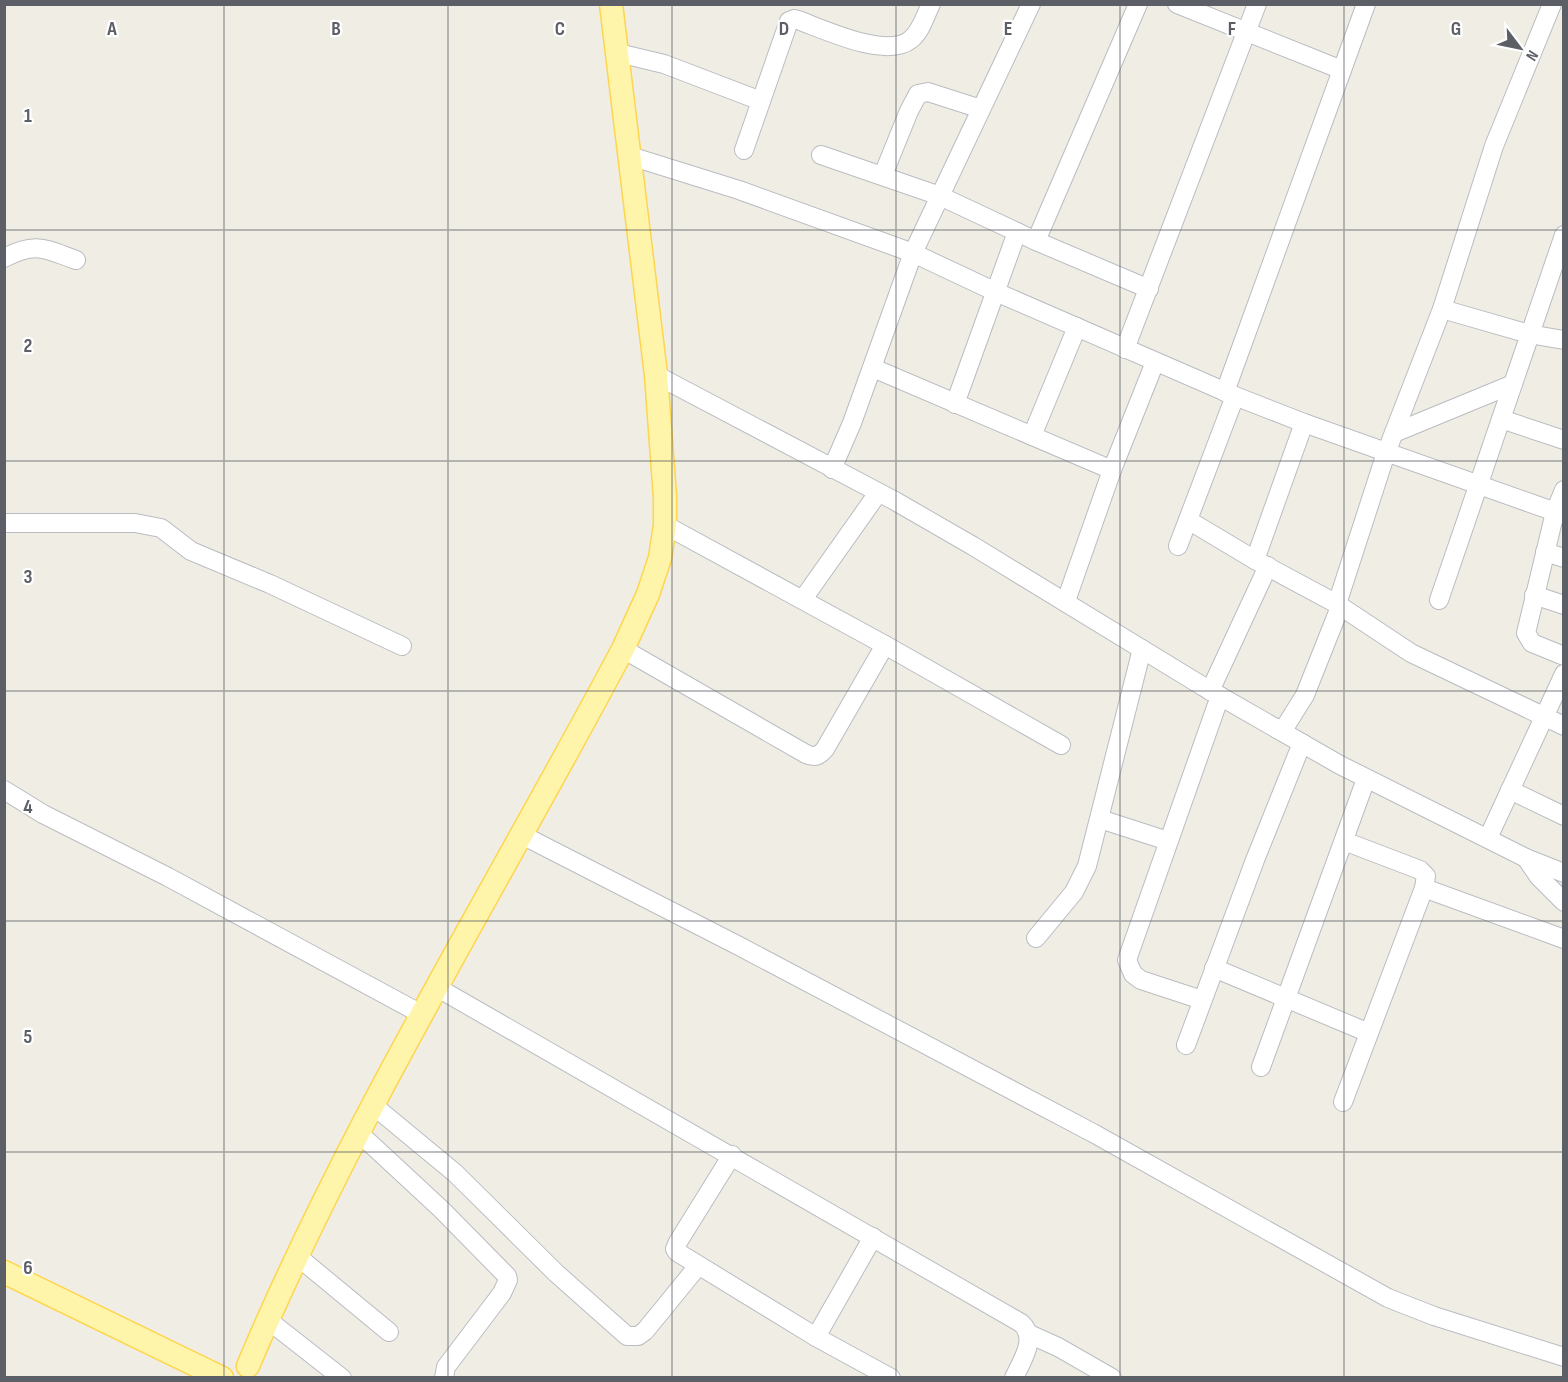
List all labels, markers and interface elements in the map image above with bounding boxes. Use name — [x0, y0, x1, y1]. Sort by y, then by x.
text: A — [106, 17, 117, 41]
text: B — [331, 17, 341, 41]
text: C — [555, 17, 565, 41]
text: D — [779, 17, 789, 41]
text: E — [1004, 17, 1012, 41]
text: F — [1228, 17, 1236, 41]
text: G — [1451, 17, 1461, 41]
north arrow — [1490, 18, 1550, 78]
text: N — [1521, 46, 1542, 64]
text: 1 — [24, 104, 32, 128]
text: 2 — [24, 334, 32, 358]
text: 3 — [24, 565, 33, 589]
text: 4 — [23, 795, 33, 819]
text: 5 — [24, 1025, 33, 1049]
text: 6 — [23, 1256, 33, 1280]

